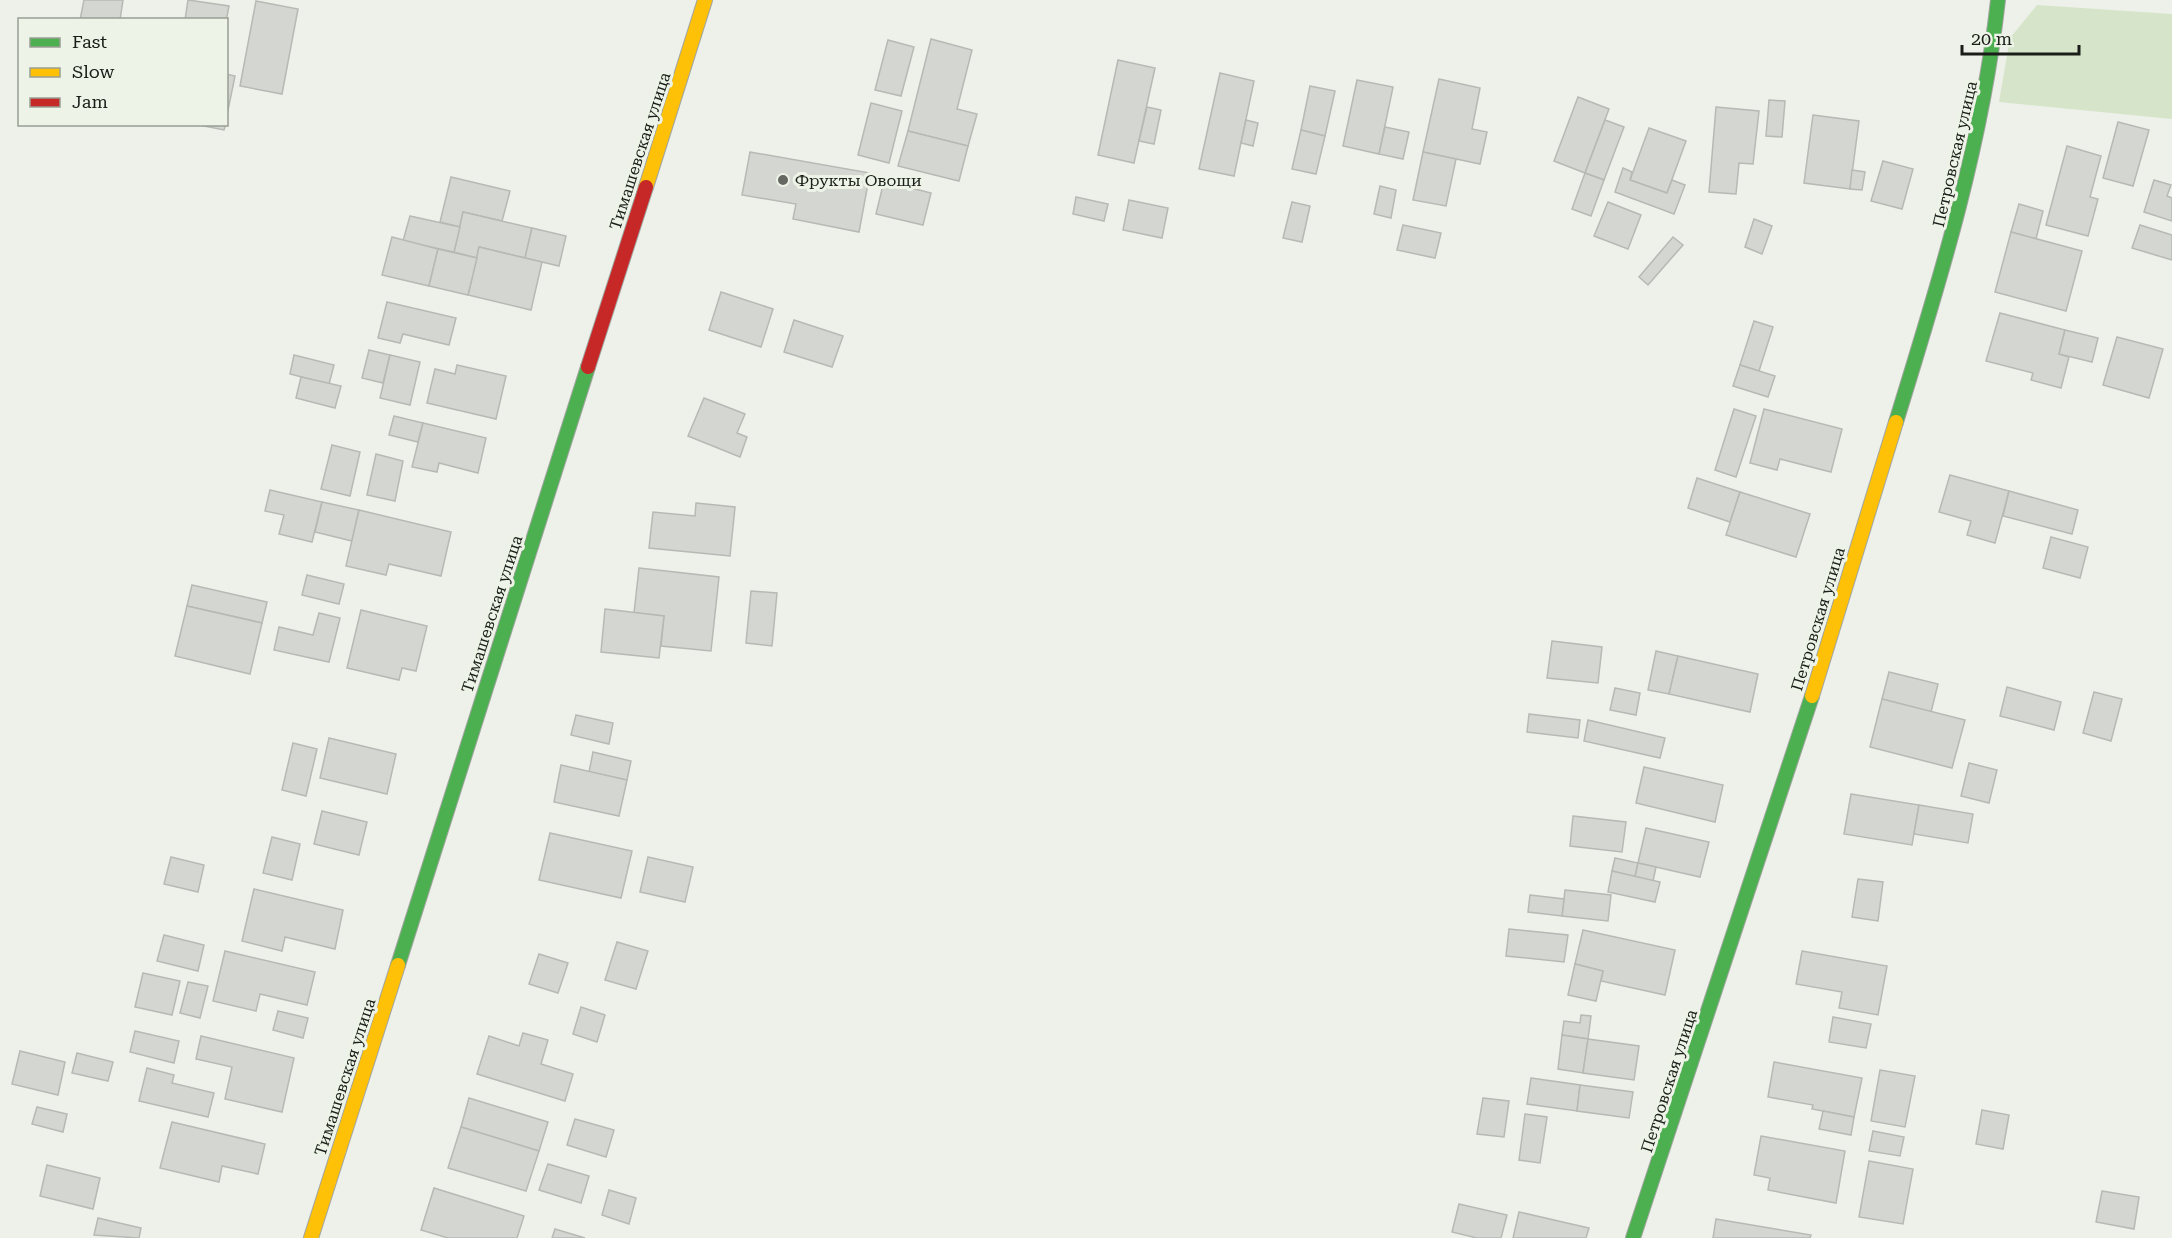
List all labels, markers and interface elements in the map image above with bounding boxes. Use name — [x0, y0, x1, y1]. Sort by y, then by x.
legend — [18, 18, 228, 126]
scale bar — [1962, 18, 2079, 56]
text: 20 m — [1971, 28, 2012, 49]
text: Fast — [72, 31, 107, 52]
text: Slow — [72, 61, 114, 82]
street label: Тимашевская улица — [606, 69, 675, 232]
street label: Петровская улица — [1929, 79, 1981, 229]
text: Jam — [72, 91, 108, 112]
place label: Фрукты Овощи — [795, 171, 922, 190]
marker: Фрукты Овощи — [776, 173, 790, 187]
street label: Тимашевская улица — [458, 532, 527, 695]
street label: Петровская улица — [1787, 544, 1849, 693]
street label: Тимашевская улица — [311, 995, 380, 1158]
street label: Петровская улица — [1637, 1007, 1701, 1155]

